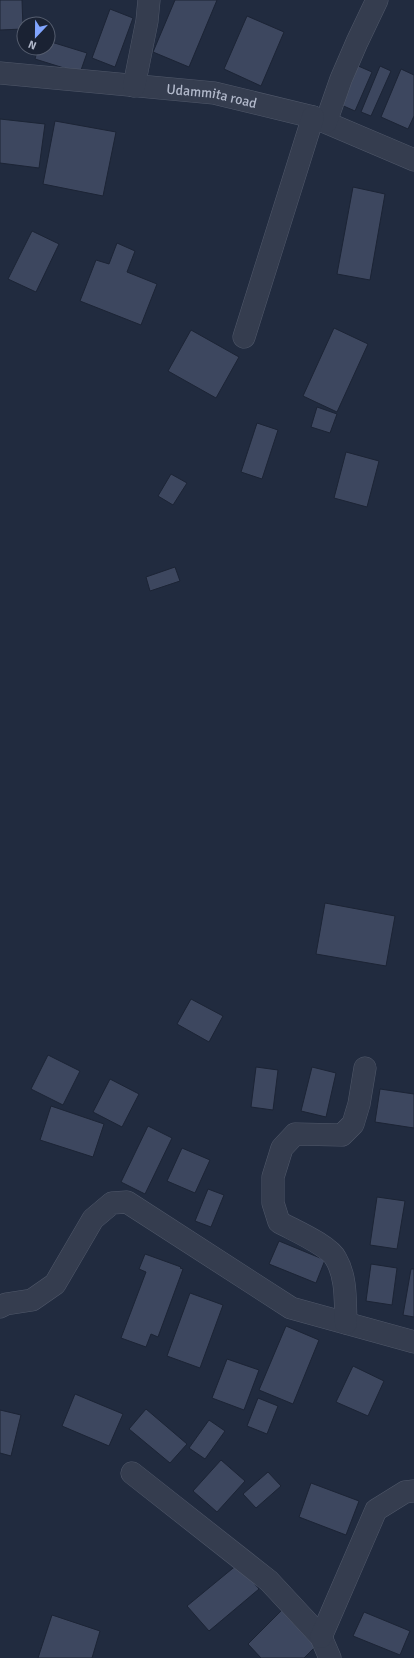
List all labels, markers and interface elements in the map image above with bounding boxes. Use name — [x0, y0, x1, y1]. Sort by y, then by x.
north arrow — [16, 16, 56, 56]
text: N — [26, 37, 38, 52]
street label: Udammita road — [166, 81, 259, 112]

